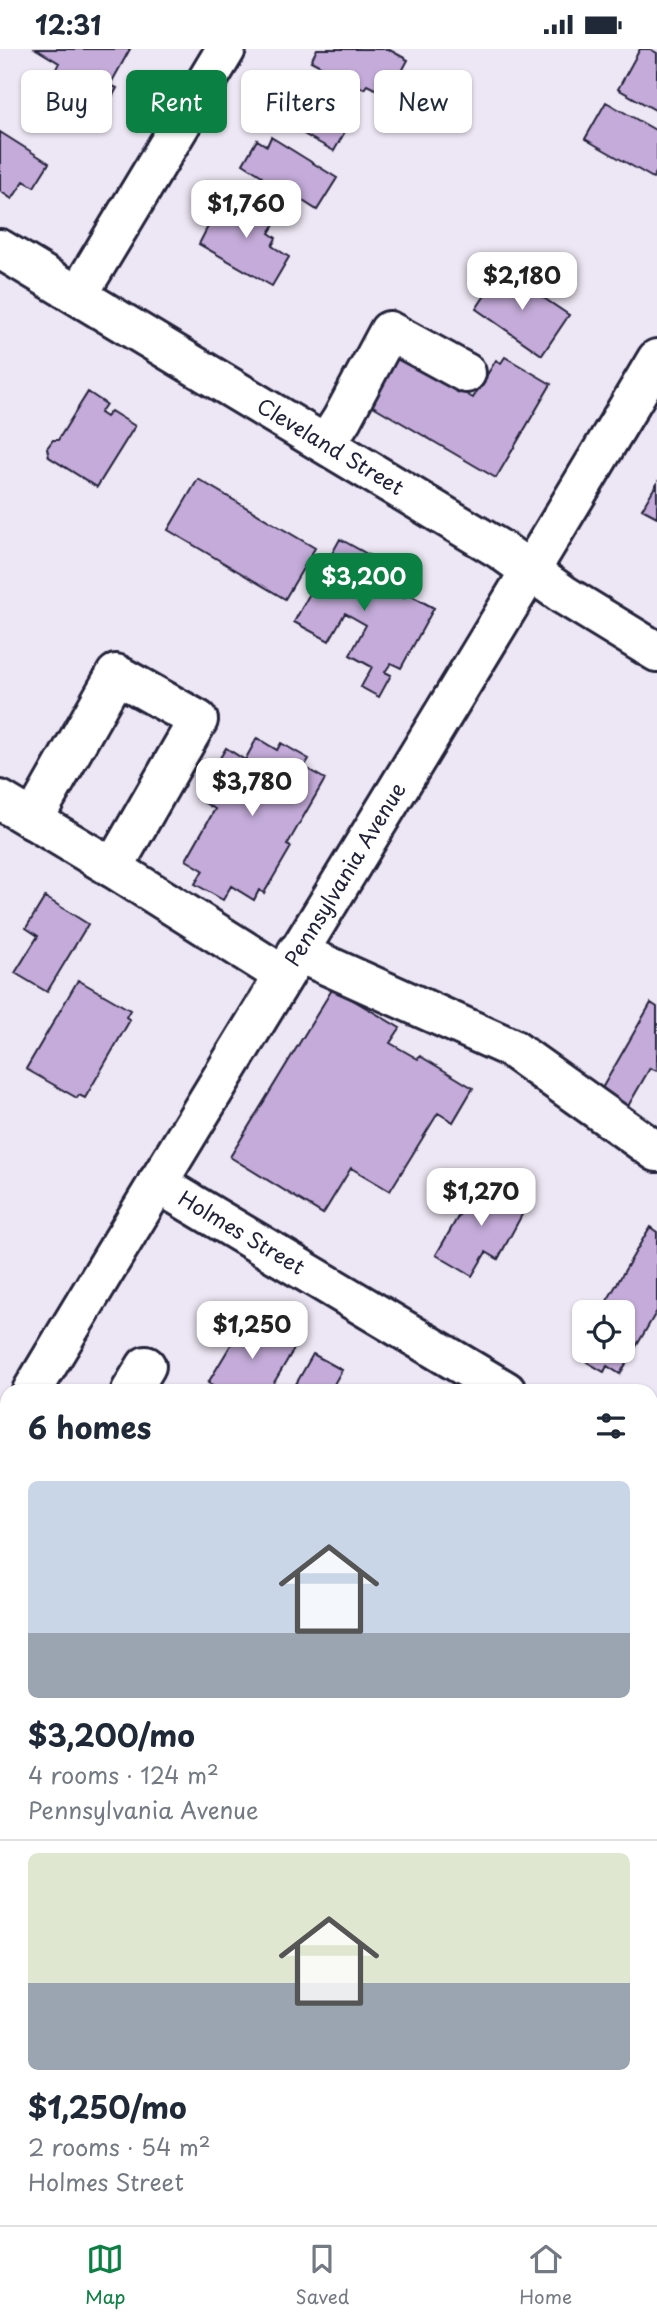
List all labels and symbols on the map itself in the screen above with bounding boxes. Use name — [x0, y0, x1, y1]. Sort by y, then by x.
pin: $1,760 — [189, 181, 303, 240]
pin: $2,180 — [465, 253, 579, 312]
street label: Cleveland Street — [251, 389, 411, 502]
pin: $3,200 — [307, 553, 421, 613]
pin: $3,780 — [195, 759, 309, 818]
street label: Pennsylvania Avenue — [275, 775, 412, 972]
pin: $1,270 — [424, 1169, 538, 1228]
street label: Holmes Street — [173, 1181, 312, 1282]
pin: $1,250 — [195, 1301, 309, 1361]

